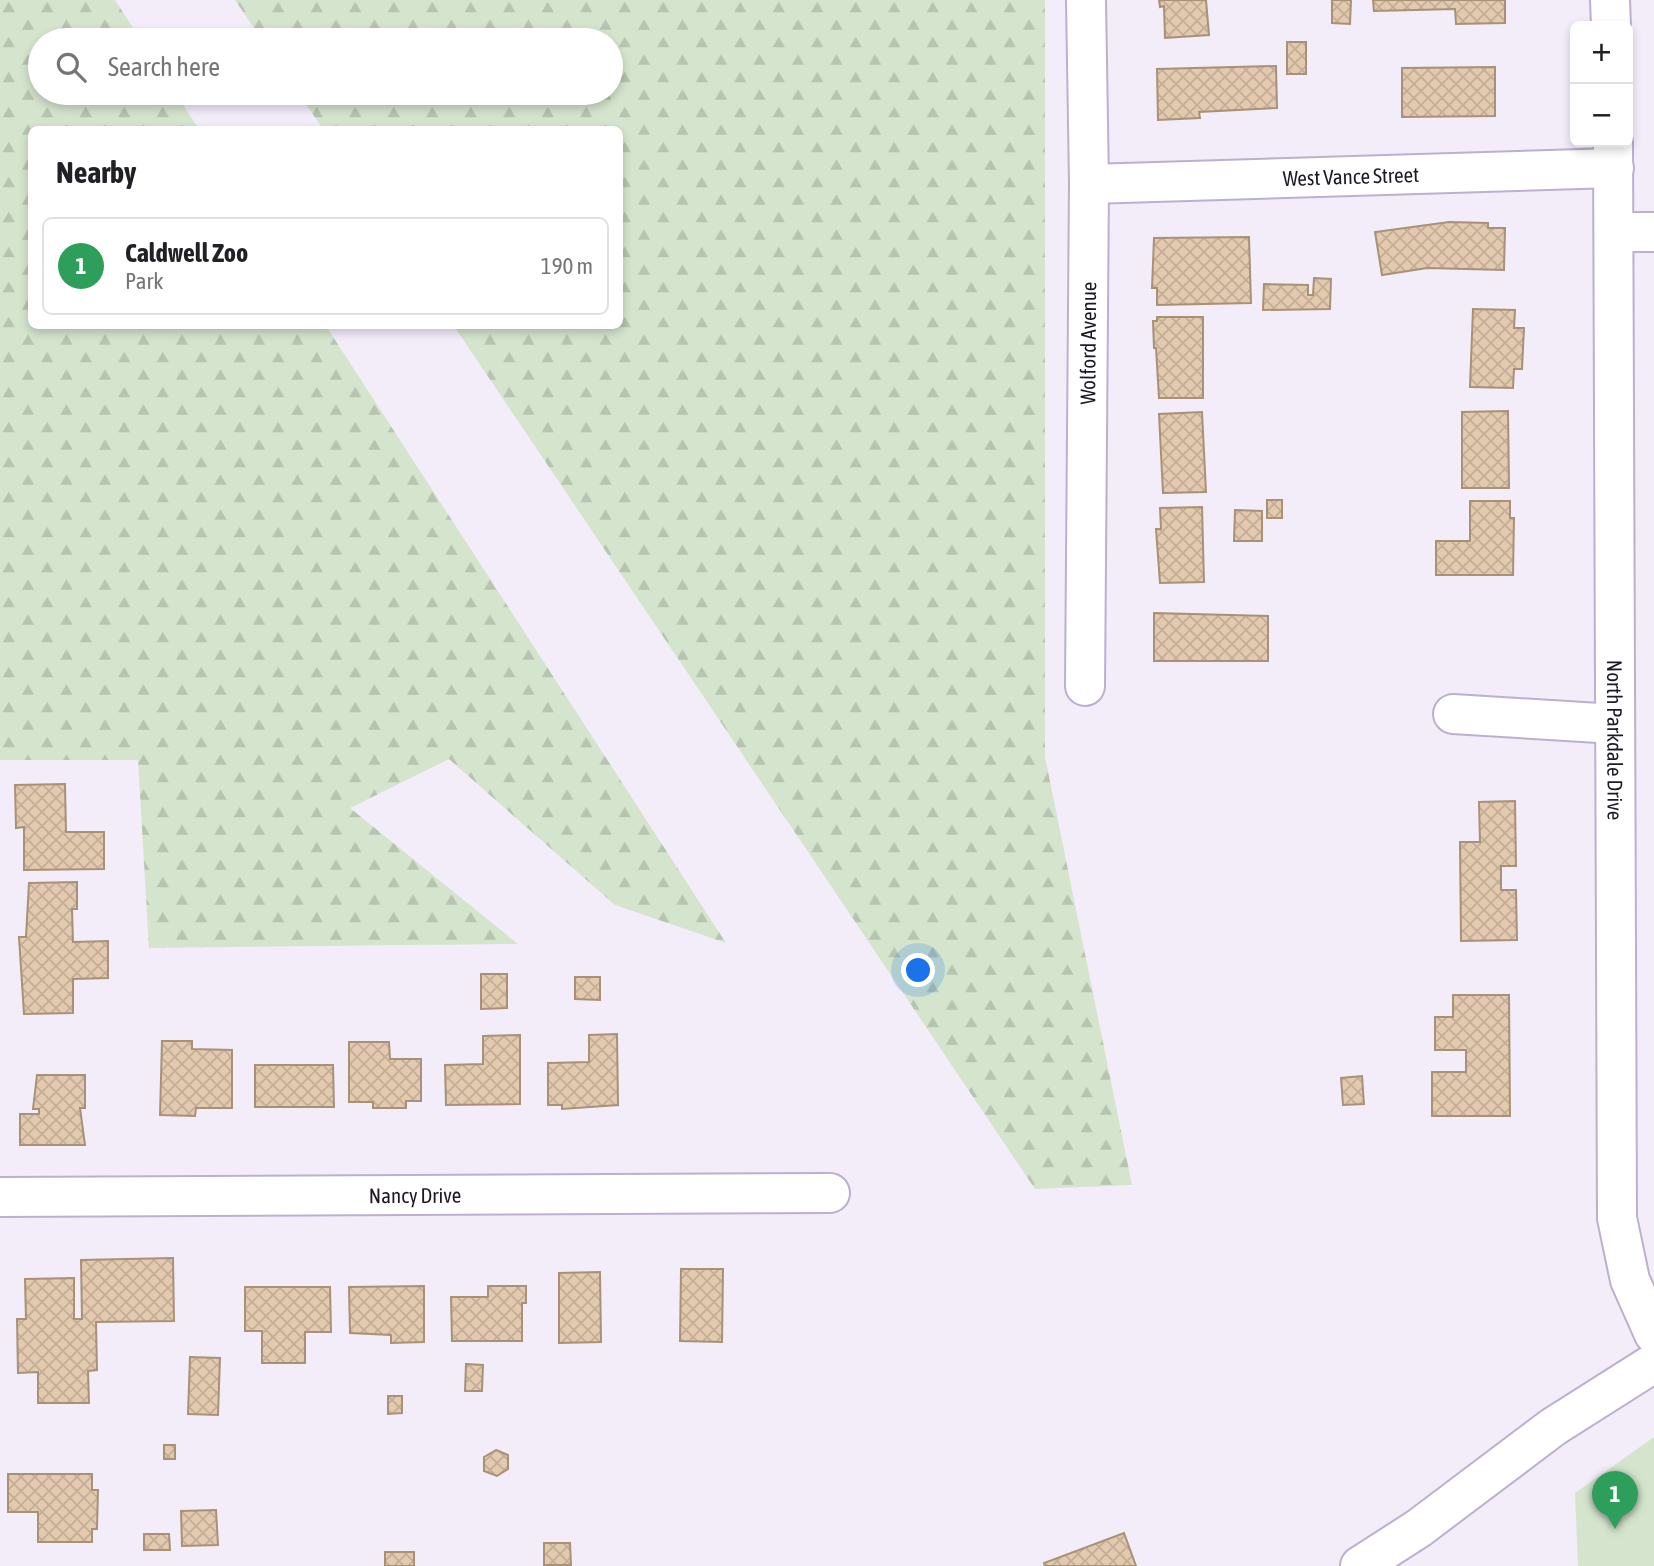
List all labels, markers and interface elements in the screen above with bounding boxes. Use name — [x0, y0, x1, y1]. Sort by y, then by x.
map controls — [1570, 21, 1633, 147]
button: + — [1570, 21, 1633, 84]
search box — [28, 28, 623, 105]
icon: search — [52, 48, 90, 86]
text: Search here — [108, 52, 220, 82]
button: − — [1570, 84, 1633, 147]
text: Nearby — [56, 155, 136, 189]
street label: West Vance Street — [1282, 162, 1419, 190]
text: Caldwell Zoo — [125, 238, 248, 268]
text: 1 — [76, 253, 86, 279]
text: 190 m — [541, 253, 593, 279]
text: Park — [125, 268, 163, 294]
street label: Wolford Avenue — [1075, 281, 1100, 405]
street label: North Parkdale Drive — [1603, 660, 1628, 820]
your location — [901, 953, 935, 987]
street label: Nancy Drive — [369, 1183, 461, 1207]
pin: 1 — [1592, 1471, 1638, 1529]

